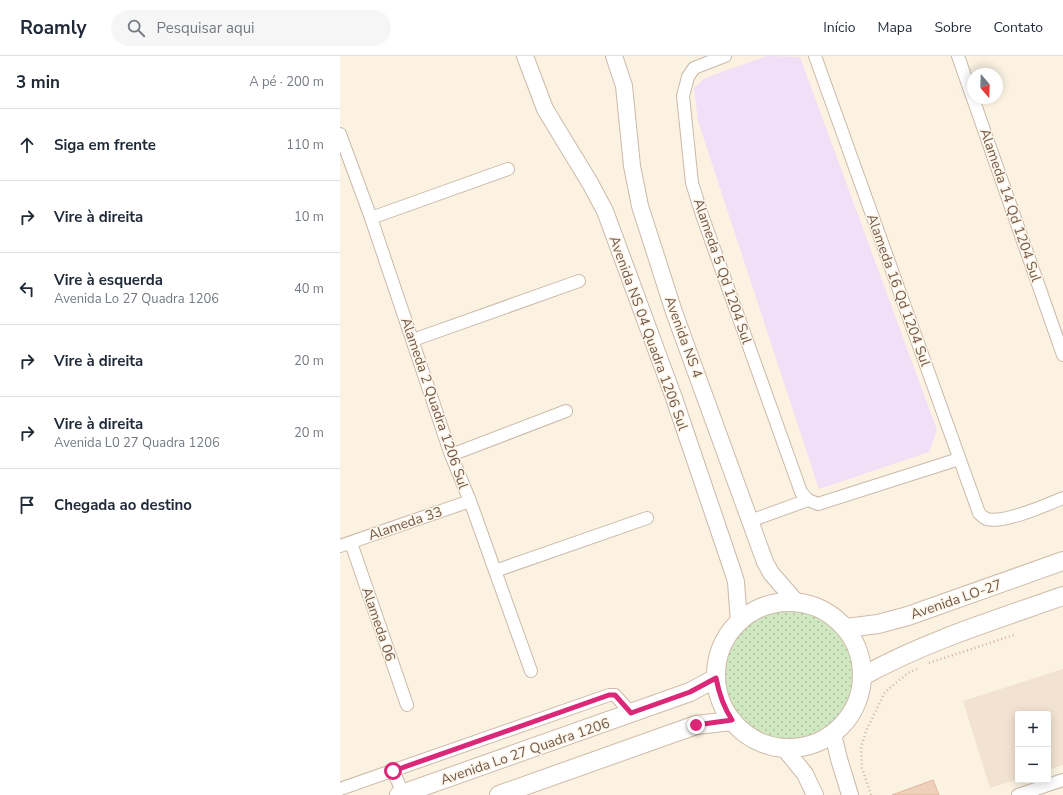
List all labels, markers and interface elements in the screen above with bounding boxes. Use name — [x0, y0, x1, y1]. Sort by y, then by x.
search box — [111, 10, 391, 46]
text: Roamly — [20, 15, 87, 41]
icon: search — [125, 17, 147, 39]
text: Pesquisar aqui — [157, 18, 255, 38]
text: Início — [823, 18, 855, 37]
text: Mapa — [877, 18, 912, 37]
text: Sobre — [934, 18, 971, 37]
text: Contato — [993, 18, 1043, 37]
north arrow — [967, 68, 1003, 104]
text: 3 min — [16, 71, 60, 94]
text: A pé · 200 m — [249, 73, 324, 91]
street label: Alameda 14 Qd 1204 Sul — [975, 126, 1046, 285]
icon: ahead — [16, 134, 38, 156]
text: Siga em frente — [54, 135, 156, 155]
text: 110 m — [286, 136, 324, 154]
street label: Alameda 5 Qd 1204 Sul — [689, 196, 757, 347]
icon: right — [16, 206, 38, 228]
text: Vire à direita — [54, 207, 143, 227]
text: 10 m — [294, 208, 324, 226]
street label: Alameda 16 Qd 1204 Sul — [862, 211, 935, 370]
street label: Avenida NS 04 Quadra 1206 Sul — [604, 233, 693, 434]
text: Vire à esquerda — [54, 270, 163, 290]
icon: left — [16, 278, 38, 300]
text: 40 m — [294, 280, 324, 298]
text: Avenida Lo 27 Quadra 1206 — [54, 290, 219, 308]
street label: Avenida NS 4 — [660, 294, 707, 381]
street label: Alameda 2 Quadra 1206 Sul — [396, 315, 473, 492]
icon: right — [16, 350, 38, 372]
text: Vire à direita — [54, 351, 143, 371]
text: 20 m — [294, 352, 324, 370]
text: Vire à direita — [54, 414, 143, 434]
icon: right — [16, 422, 38, 444]
text: 20 m — [294, 424, 324, 442]
text: Avenida L0 27 Quadra 1206 — [54, 434, 220, 452]
icon: arrive — [16, 494, 38, 516]
text: Chegada ao destino — [54, 495, 192, 515]
street label: Alameda 33 — [366, 502, 445, 545]
street label: Avenida LO-27 — [908, 575, 1004, 624]
street label: Alameda 06 — [357, 585, 400, 664]
map controls — [1015, 711, 1051, 783]
button: + — [1015, 711, 1051, 747]
street label: Avenida Lo 27 Quadra 1206 — [438, 714, 612, 789]
route end — [687, 716, 705, 734]
button: − — [1015, 747, 1051, 783]
route start — [384, 762, 402, 780]

